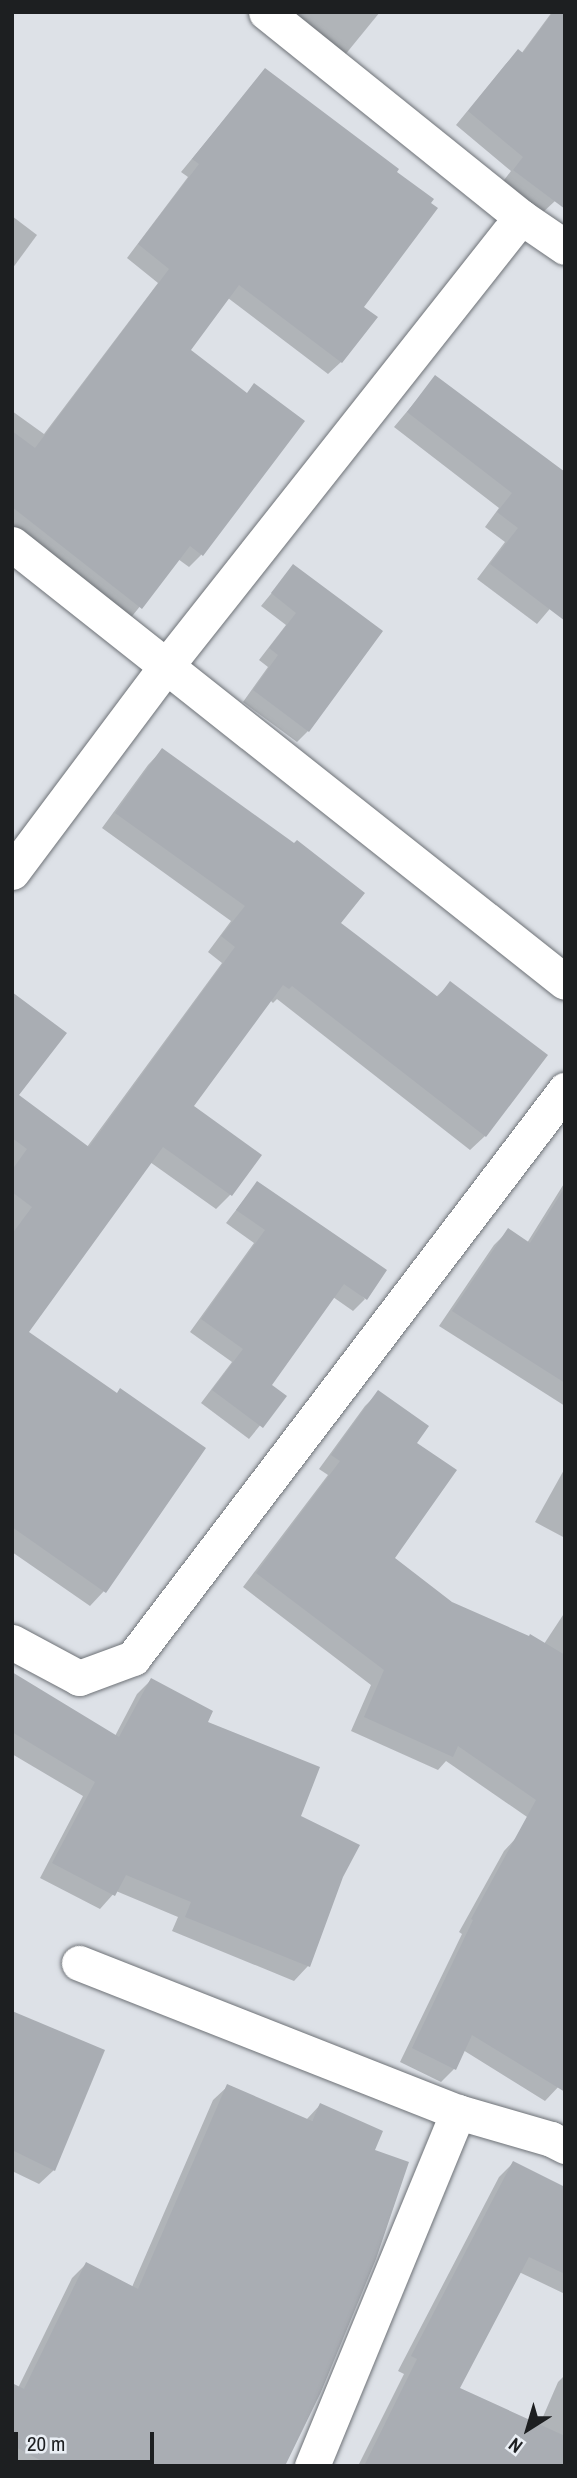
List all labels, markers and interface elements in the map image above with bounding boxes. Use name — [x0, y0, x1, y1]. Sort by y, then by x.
north arrow — [493, 2394, 563, 2464]
scale bar — [18, 2418, 158, 2462]
text: 20 m — [27, 2429, 65, 2458]
text: N — [503, 2432, 528, 2460]

